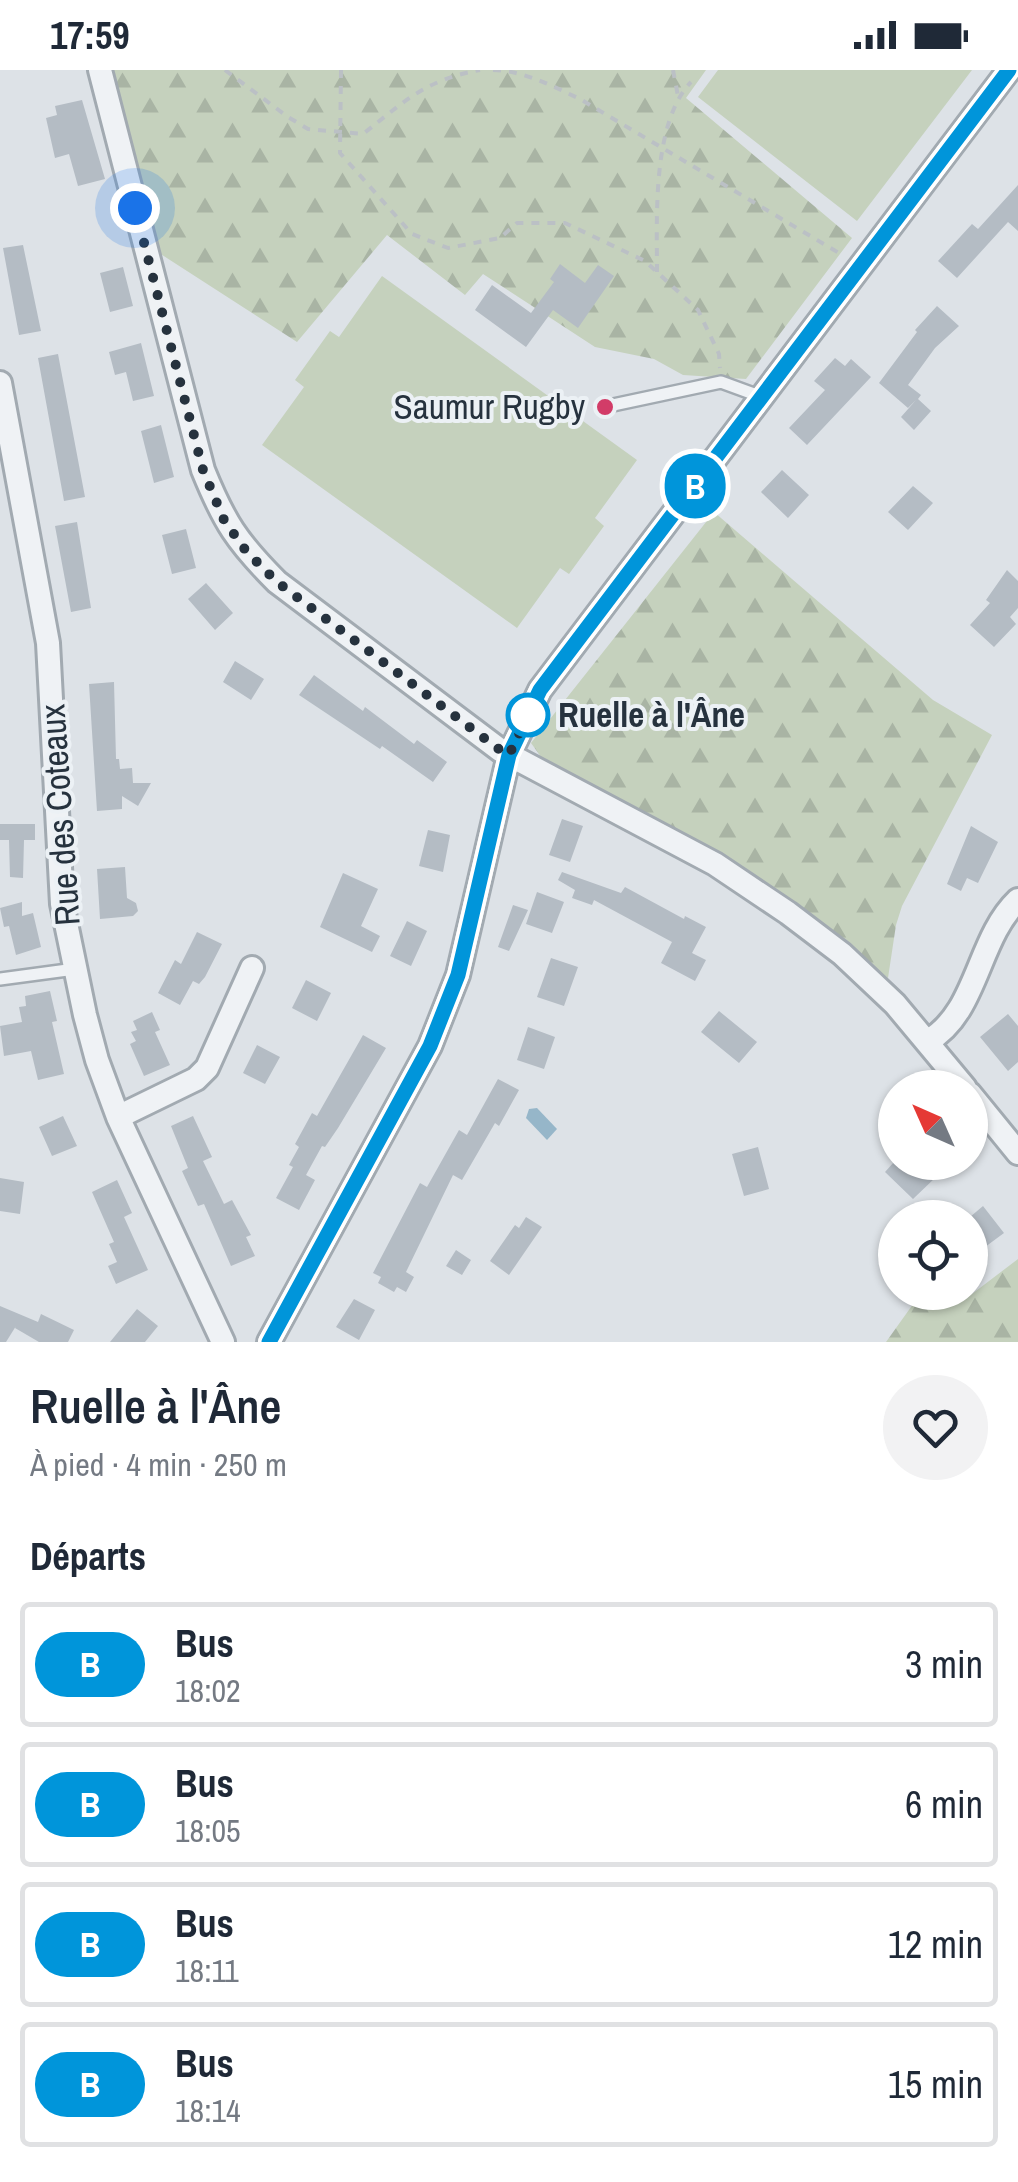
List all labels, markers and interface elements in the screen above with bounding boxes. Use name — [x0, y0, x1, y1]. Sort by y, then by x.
text: 17:59 — [50, 10, 130, 61]
your location — [110, 183, 160, 233]
place label: Saumur Rugby — [394, 383, 586, 430]
marker: Saumur Rugby — [594, 396, 616, 418]
line badge: B — [662, 454, 728, 518]
text: B — [685, 463, 705, 510]
place label: Ruelle à l'Âne — [558, 691, 745, 738]
marker: Ruelle à l'Âne — [507, 694, 549, 736]
street label: Rue des Coteaux — [28, 702, 91, 927]
north arrow — [878, 1070, 988, 1180]
map controls — [878, 1070, 988, 1310]
button: locate — [878, 1200, 988, 1310]
text: Ruelle à l'Âne — [30, 1373, 281, 1438]
button: heart — [883, 1375, 988, 1480]
text: À pied · 4 min · 250 m — [30, 1443, 287, 1486]
text: Départs — [30, 1531, 146, 1582]
text: Bus — [175, 1618, 234, 1669]
text: 3 min — [905, 1639, 983, 1690]
text: B — [80, 1641, 100, 1688]
text: 18:02 — [175, 1669, 241, 1712]
text: Bus — [175, 1758, 234, 1809]
text: 6 min — [905, 1779, 983, 1830]
text: B — [80, 1781, 100, 1828]
text: 18:05 — [175, 1809, 241, 1852]
text: Bus — [175, 1898, 234, 1949]
text: 12 min — [888, 1919, 983, 1970]
text: B — [80, 1921, 100, 1968]
text: 18:11 — [175, 1949, 239, 1992]
text: Bus — [175, 2038, 234, 2089]
text: 15 min — [888, 2059, 983, 2110]
text: B — [80, 2061, 100, 2108]
text: 18:14 — [175, 2089, 241, 2132]

